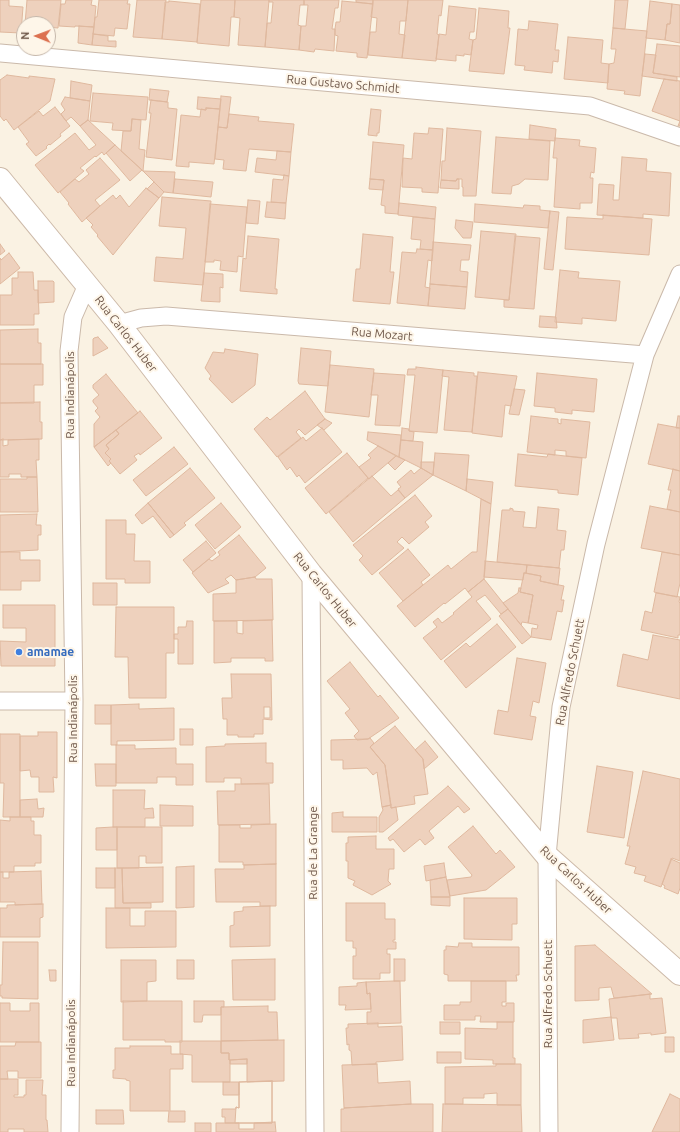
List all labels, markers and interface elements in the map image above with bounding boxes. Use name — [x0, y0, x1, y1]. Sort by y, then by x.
north arrow — [16, 16, 56, 56]
text: N — [19, 32, 31, 40]
street label: Rua Gustavo Schmidt — [286, 72, 400, 96]
street label: Rua Carlos Huber — [92, 293, 160, 375]
street label: Rua Mozart — [351, 324, 413, 344]
street label: Rua Indianápolis — [63, 351, 77, 439]
street label: Rua Carlos Huber — [290, 549, 360, 631]
street label: Rua Alfredo Schuett — [553, 617, 587, 727]
place label: amamae — [27, 645, 74, 659]
marker: amamae — [14, 647, 24, 657]
street label: Rua Indianápolis — [66, 675, 80, 763]
street label: Rua de La Grange — [306, 806, 320, 900]
street label: Rua Carlos Huber — [537, 843, 615, 917]
street label: Rua Alfredo Schuett — [541, 940, 555, 1048]
street label: Rua Indianápolis — [64, 999, 78, 1087]

